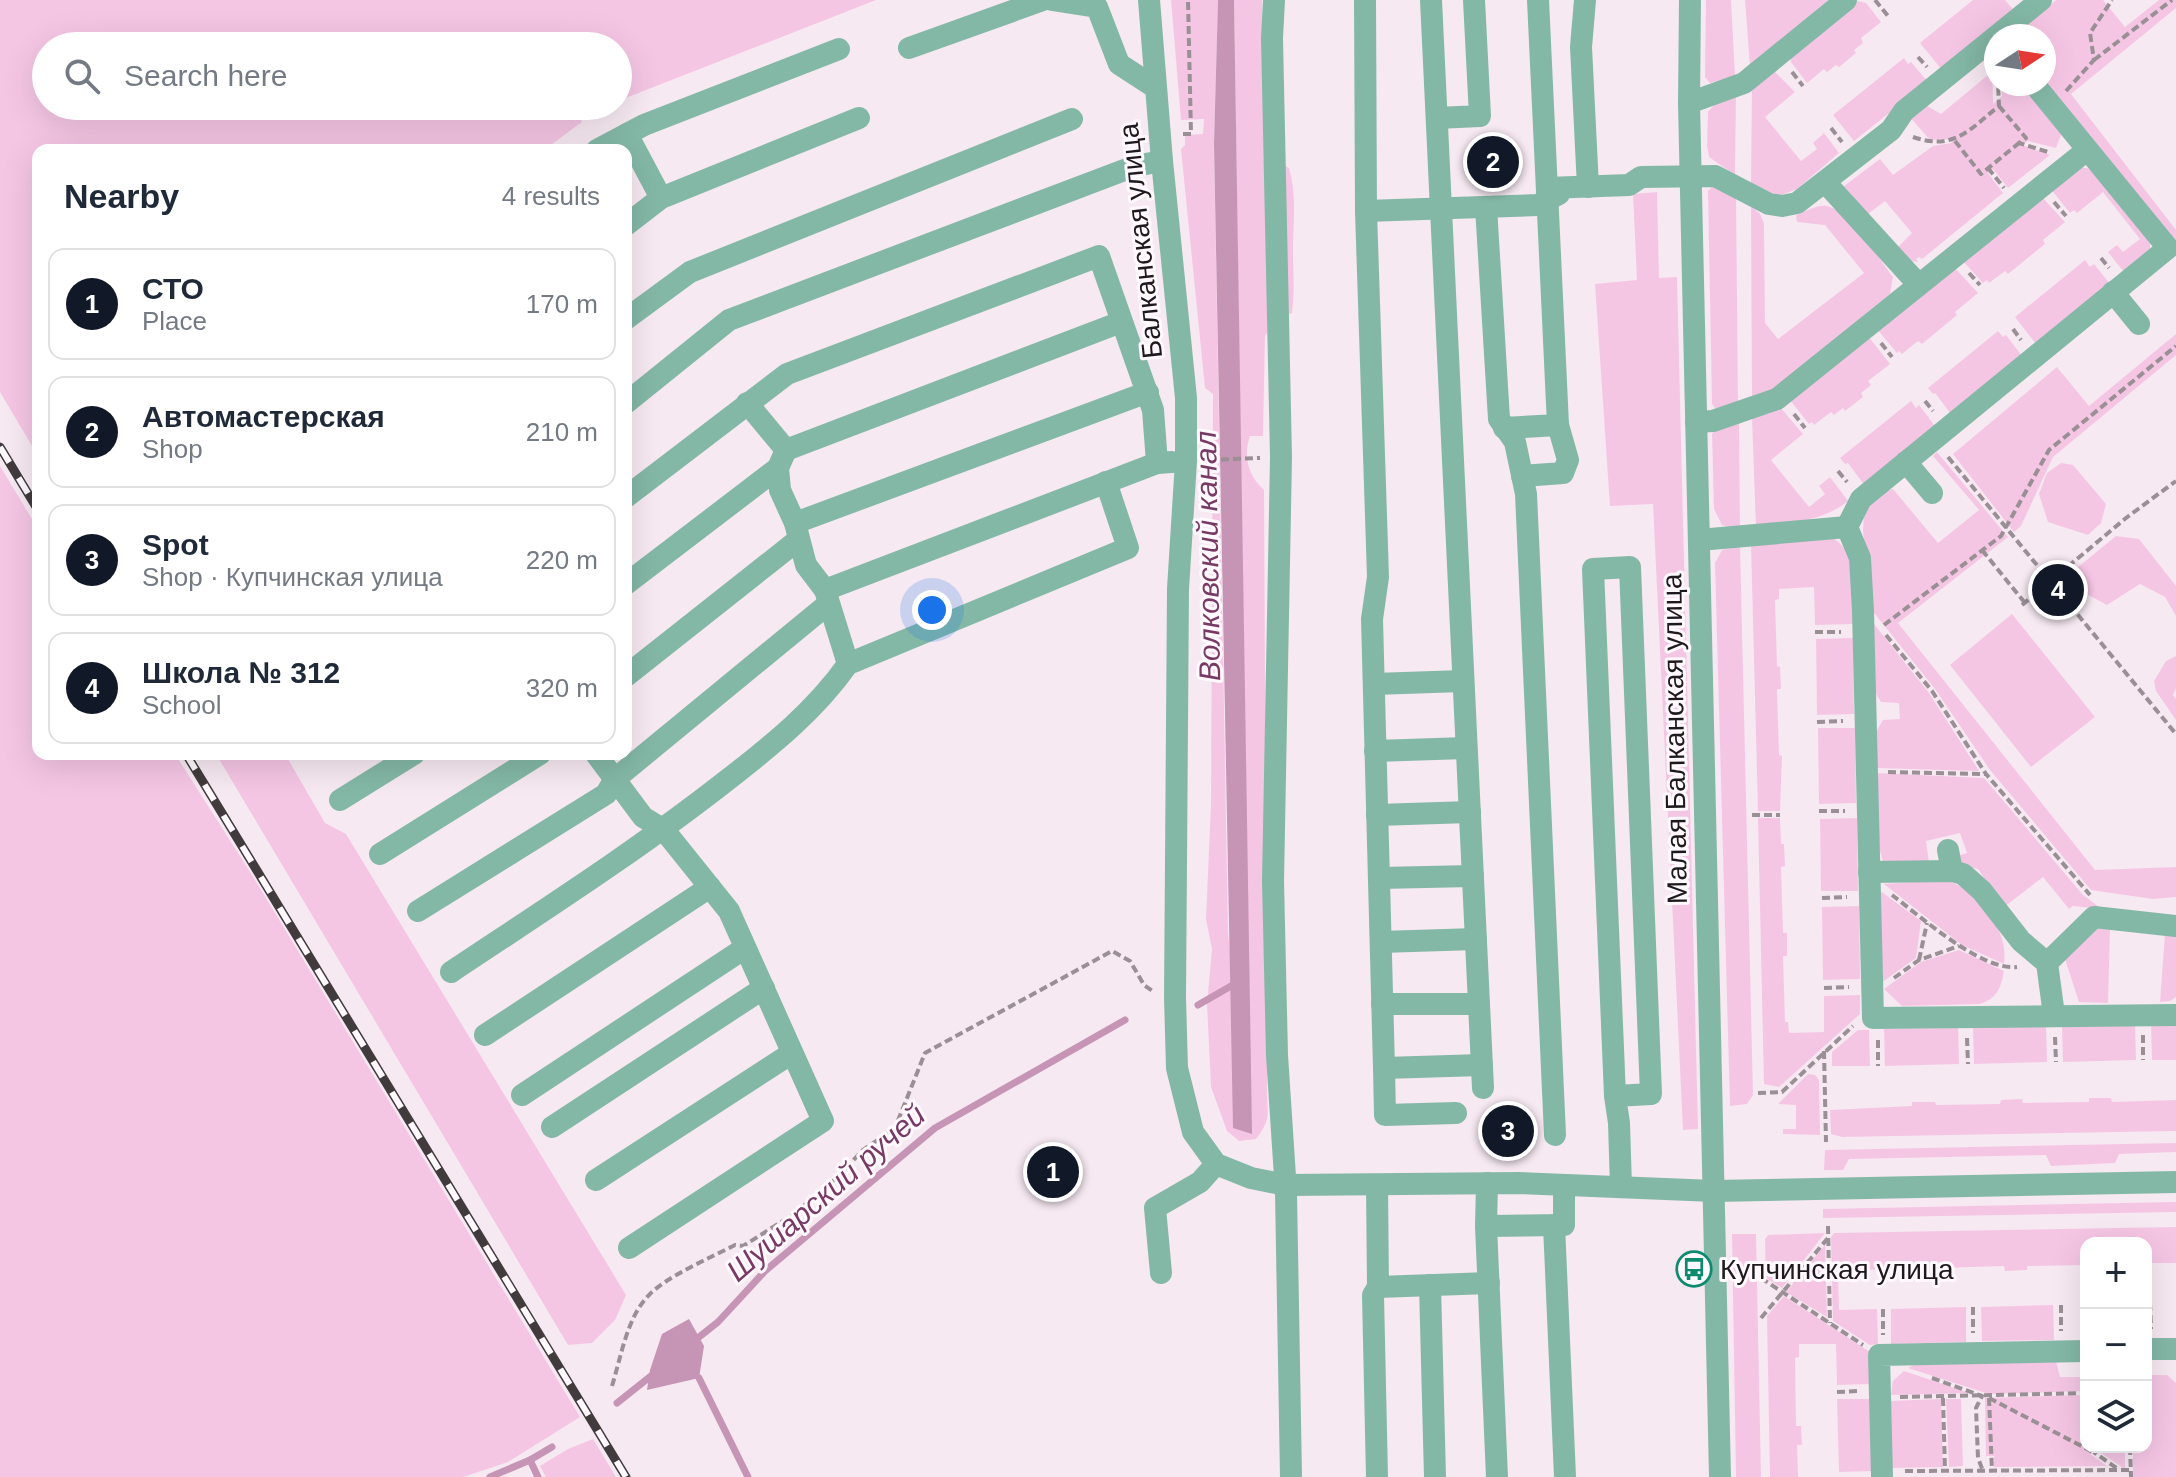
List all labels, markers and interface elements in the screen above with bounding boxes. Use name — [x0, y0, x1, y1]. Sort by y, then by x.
north arrow — [1984, 24, 2056, 96]
search box — [32, 32, 632, 120]
icon: search — [60, 54, 104, 98]
text: Search here — [124, 59, 287, 92]
street label: Балканская улица — [1113, 121, 1168, 360]
pin: 2 — [1467, 132, 1519, 192]
text: Nearby — [64, 177, 179, 215]
text: 4 results — [502, 181, 600, 211]
text: СТО — [142, 272, 204, 305]
text: 1 — [85, 289, 99, 319]
text: 170 m — [526, 289, 598, 319]
text: Place — [142, 306, 207, 336]
text: Автомастерская — [142, 400, 385, 433]
text: 2 — [85, 417, 99, 447]
text: 210 m — [526, 417, 598, 447]
water label: Волковский канал — [1189, 431, 1226, 681]
text: Shop — [142, 434, 203, 464]
text: Spot — [142, 528, 209, 561]
text: 3 — [85, 545, 99, 575]
text: 220 m — [526, 545, 598, 575]
pin: 4 — [2032, 560, 2084, 620]
text: Shop · Купчинская улица — [142, 562, 443, 592]
street label: Малая Балканская улица — [1656, 573, 1693, 905]
your location — [912, 590, 952, 630]
text: Школа № 312 — [142, 656, 340, 689]
text: 4 — [85, 673, 99, 703]
text: 320 m — [526, 673, 598, 703]
text: School — [142, 690, 222, 720]
water label: Шушарский ручей — [720, 1098, 932, 1288]
pin: 3 — [1482, 1101, 1534, 1161]
pin: 1 — [1027, 1142, 1079, 1202]
map controls — [2080, 1237, 2152, 1453]
button: + — [2080, 1237, 2152, 1309]
bus stop icon: Купчинская улица — [1675, 1250, 1713, 1288]
place label: Купчинская улица — [1720, 1254, 1954, 1285]
button: − — [2080, 1309, 2152, 1381]
button: layers — [2080, 1381, 2152, 1453]

